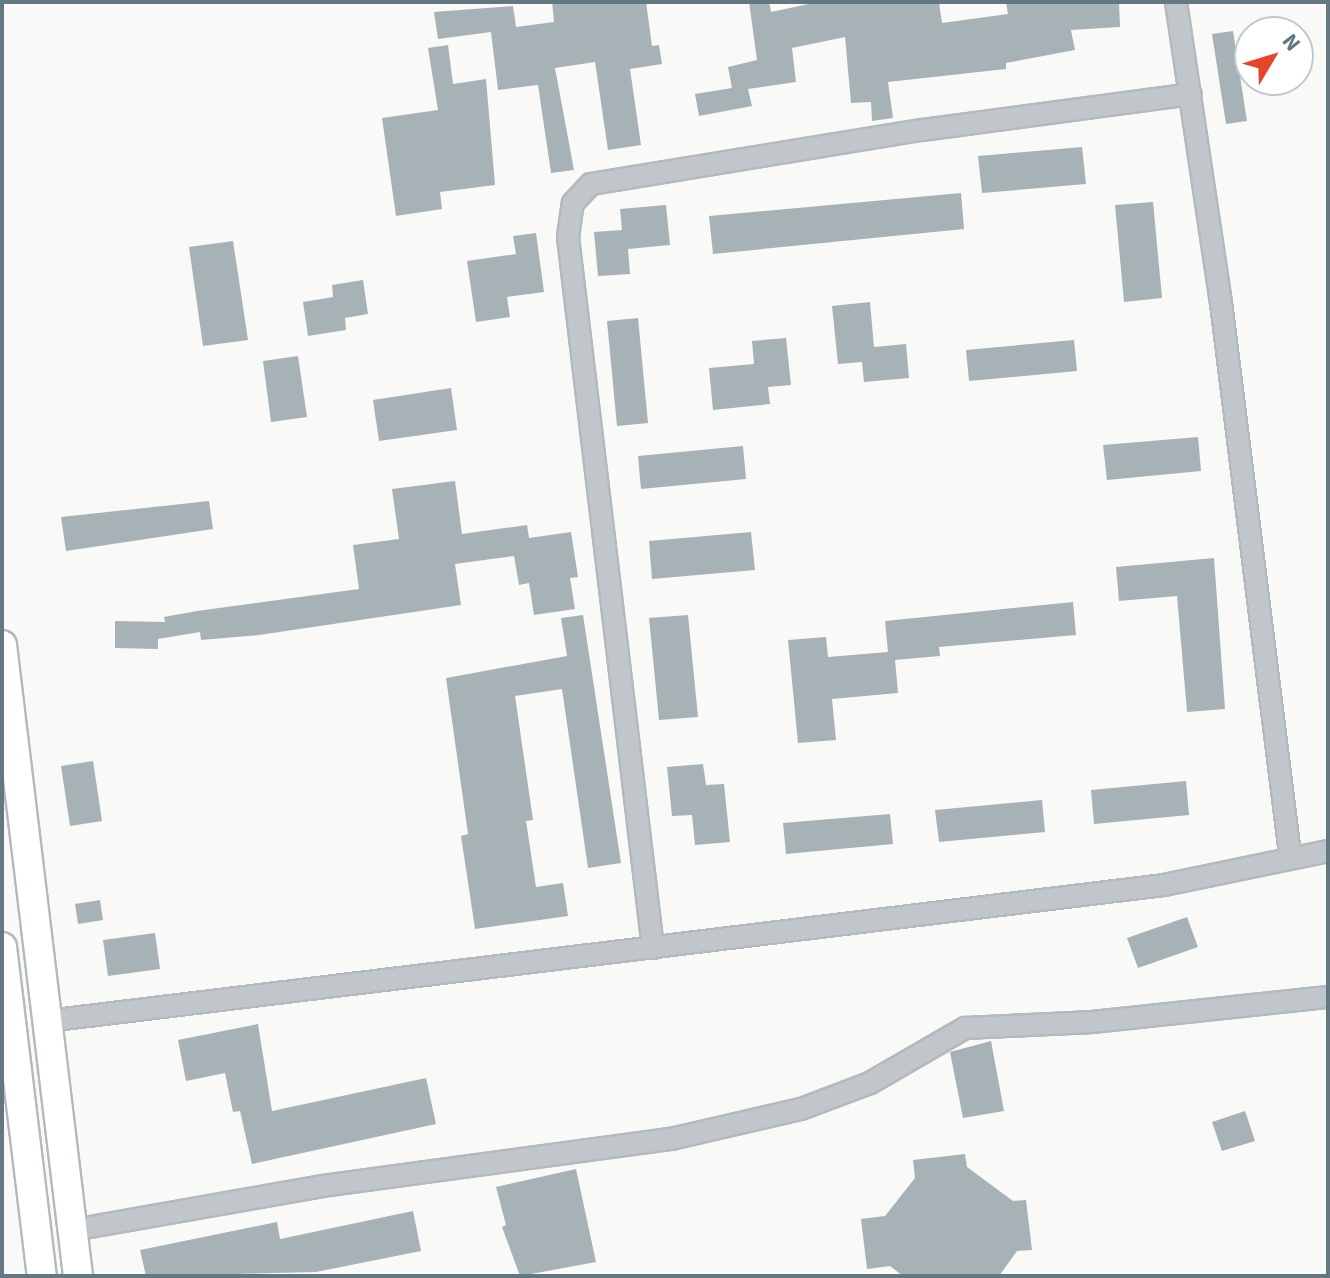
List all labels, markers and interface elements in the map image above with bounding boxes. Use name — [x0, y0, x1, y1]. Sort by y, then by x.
north arrow — [1234, 16, 1314, 96]
text: N — [1274, 27, 1308, 58]

